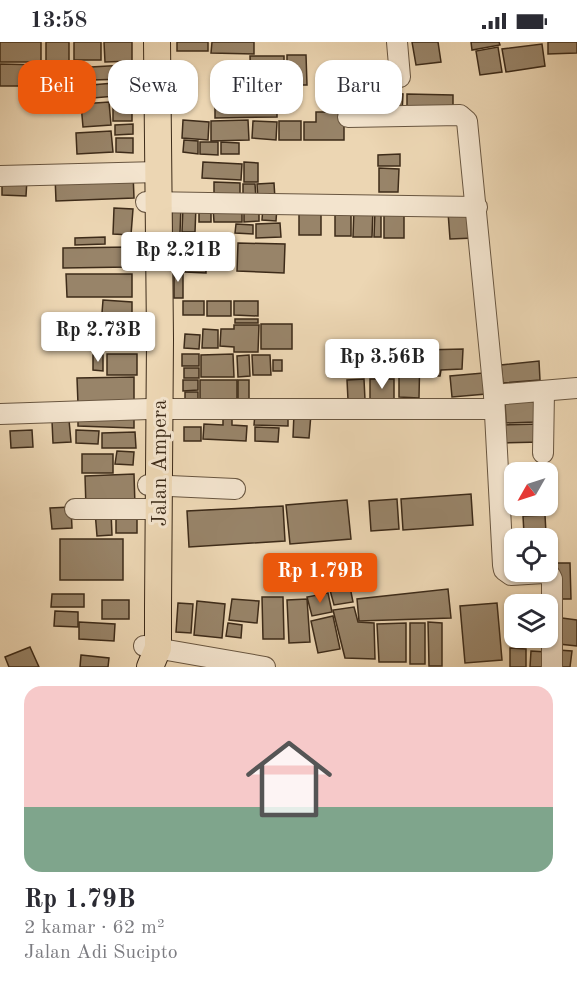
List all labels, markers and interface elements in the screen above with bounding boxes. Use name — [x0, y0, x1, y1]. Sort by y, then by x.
text: 13:58 — [30, 10, 87, 32]
chip: Beli — [18, 60, 96, 114]
chip: Sewa — [108, 60, 198, 114]
chip: Filter — [210, 60, 303, 114]
chip: Baru — [315, 60, 402, 114]
pin: Rp 2.21B — [116, 232, 240, 283]
text: Rp 2.21B — [135, 241, 221, 261]
pin: Rp 2.73B — [36, 312, 160, 363]
text: Rp 2.73B — [55, 321, 141, 341]
pin: Rp 3.56B — [320, 339, 444, 390]
text: Rp 3.56B — [339, 348, 425, 368]
street label: Jalan Ampera — [150, 399, 171, 527]
north arrow — [504, 462, 558, 516]
map controls — [504, 462, 558, 648]
button: locate — [504, 528, 558, 582]
pin: Rp 1.79B — [258, 553, 382, 604]
text: Rp 1.79B — [277, 562, 363, 582]
button: layers — [504, 594, 558, 648]
icon: home — [235, 725, 343, 833]
text: Rp 1.79B — [24, 887, 135, 913]
text: 2 kamar · 62 m² — [24, 918, 165, 938]
text: Jalan Adi Sucipto — [24, 943, 178, 963]

